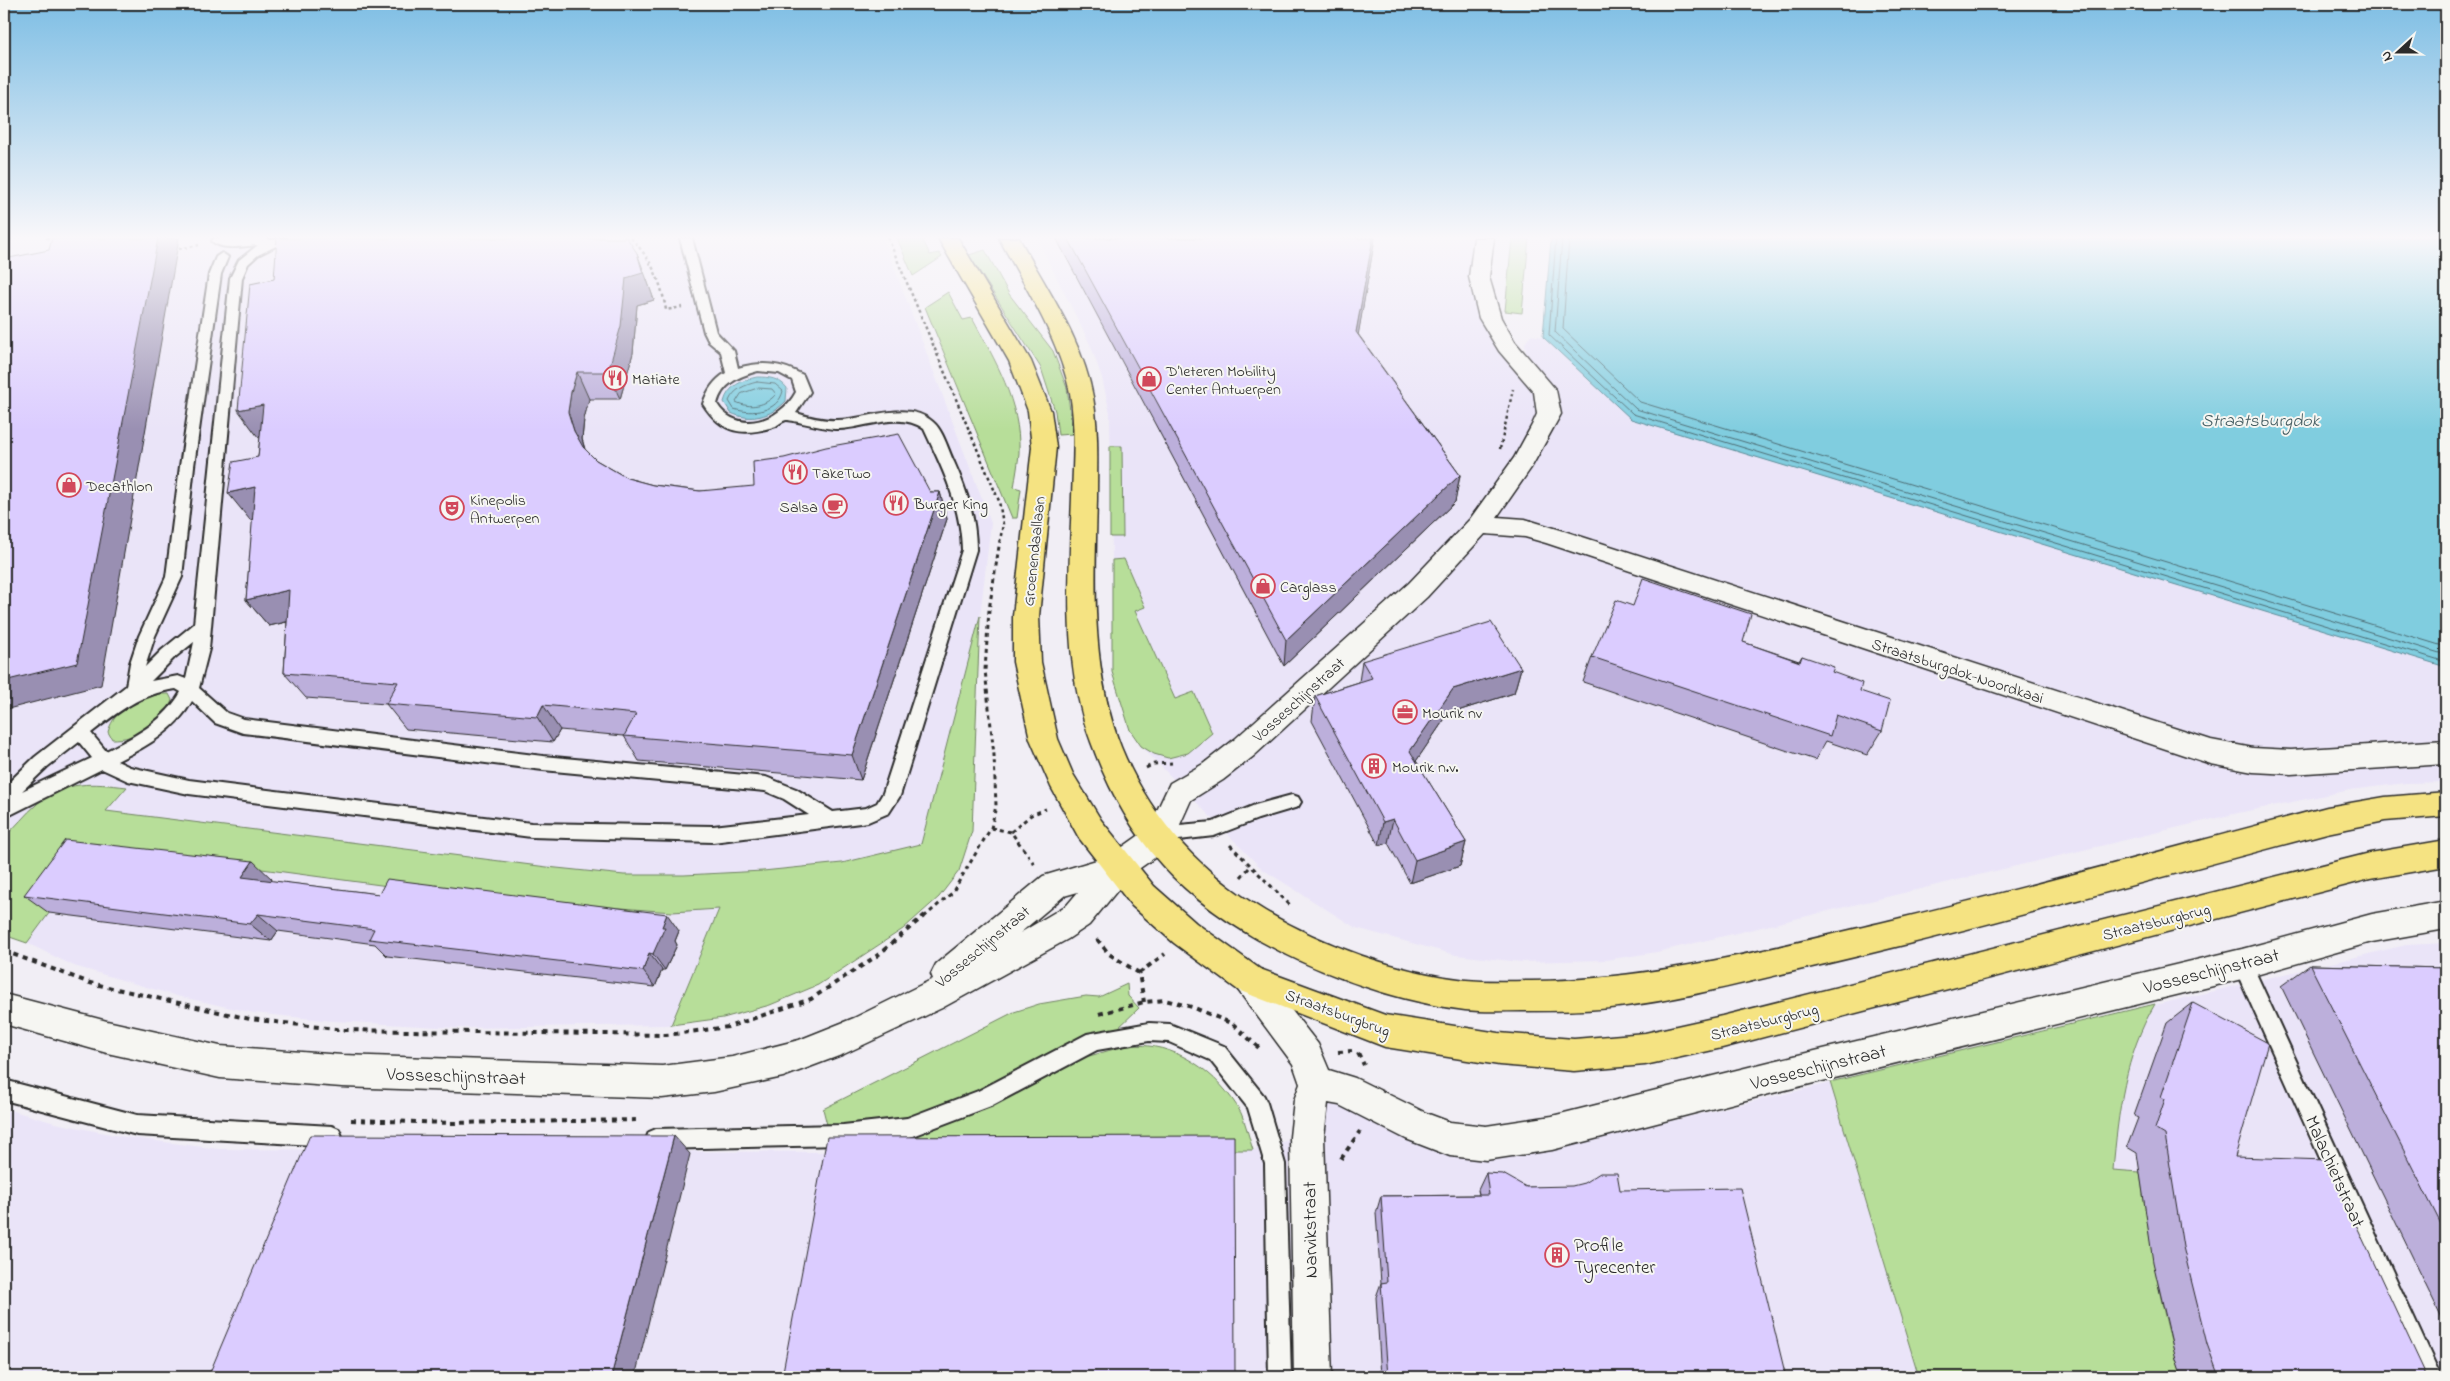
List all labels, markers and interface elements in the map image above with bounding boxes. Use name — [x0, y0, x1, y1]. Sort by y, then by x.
north arrow — [2372, 28, 2422, 78]
text: N — [2376, 48, 2399, 64]
place label: D’Ieteren Mobility Center Antwerpen — [1165, 360, 1281, 402]
restaurant icon: Matiate — [602, 365, 628, 391]
shop icon: D’Ieteren Mobility Center Antwerpen — [1136, 366, 1162, 392]
place label: Matiate — [632, 368, 681, 392]
water label: Straatsburgdok — [2201, 409, 2320, 435]
restaurant icon: TakeTwo — [782, 459, 808, 485]
place label: TakeTwo — [812, 462, 871, 486]
shop icon: Decathlon — [56, 472, 82, 498]
place label: Decathlon — [85, 475, 153, 499]
place label: Kinepolis Antwerpen — [470, 489, 540, 531]
restaurant icon: Burger King — [883, 490, 909, 516]
cafe icon: Salsa — [822, 493, 848, 519]
place label: Burger King — [913, 493, 988, 517]
theatre icon: Kinepolis Antwerpen — [439, 495, 465, 521]
street label: Groenendaallaan — [1017, 495, 1053, 607]
place label: Salsa — [780, 496, 818, 520]
shop icon: Carglass — [1250, 573, 1276, 599]
place label: Carglass — [1280, 576, 1337, 600]
street label: Straatsburgdok-Noordkaai — [1868, 633, 2047, 711]
street label: Vosseschijnstraat — [1247, 652, 1351, 749]
office icon: Mourik nv — [1392, 699, 1418, 725]
place label: Mourik nv — [1422, 702, 1483, 726]
building icon: Mourik n.v. — [1361, 753, 1387, 779]
place label: Mourik n.v. — [1392, 756, 1459, 780]
street label: Straatsburgbrug — [2100, 898, 2213, 948]
street label: Vosseschijnstraat — [930, 900, 1036, 995]
street label: Vosseschijnstraat — [2140, 942, 2283, 1003]
street label: Straatsburgbrug — [1281, 984, 1393, 1044]
street label: Straatsburgbrug — [1708, 998, 1821, 1048]
street label: Vosseschijnstraat — [1747, 1038, 1890, 1099]
street label: Vosseschijnstraat — [385, 1062, 527, 1093]
street label: Malachietstraat — [2297, 1112, 2371, 1233]
street label: Narvikstraat — [1297, 1181, 1326, 1279]
place label: Profile Tyrecenter — [1574, 1233, 1656, 1283]
building icon: Profile Tyrecenter — [1544, 1242, 1570, 1268]

